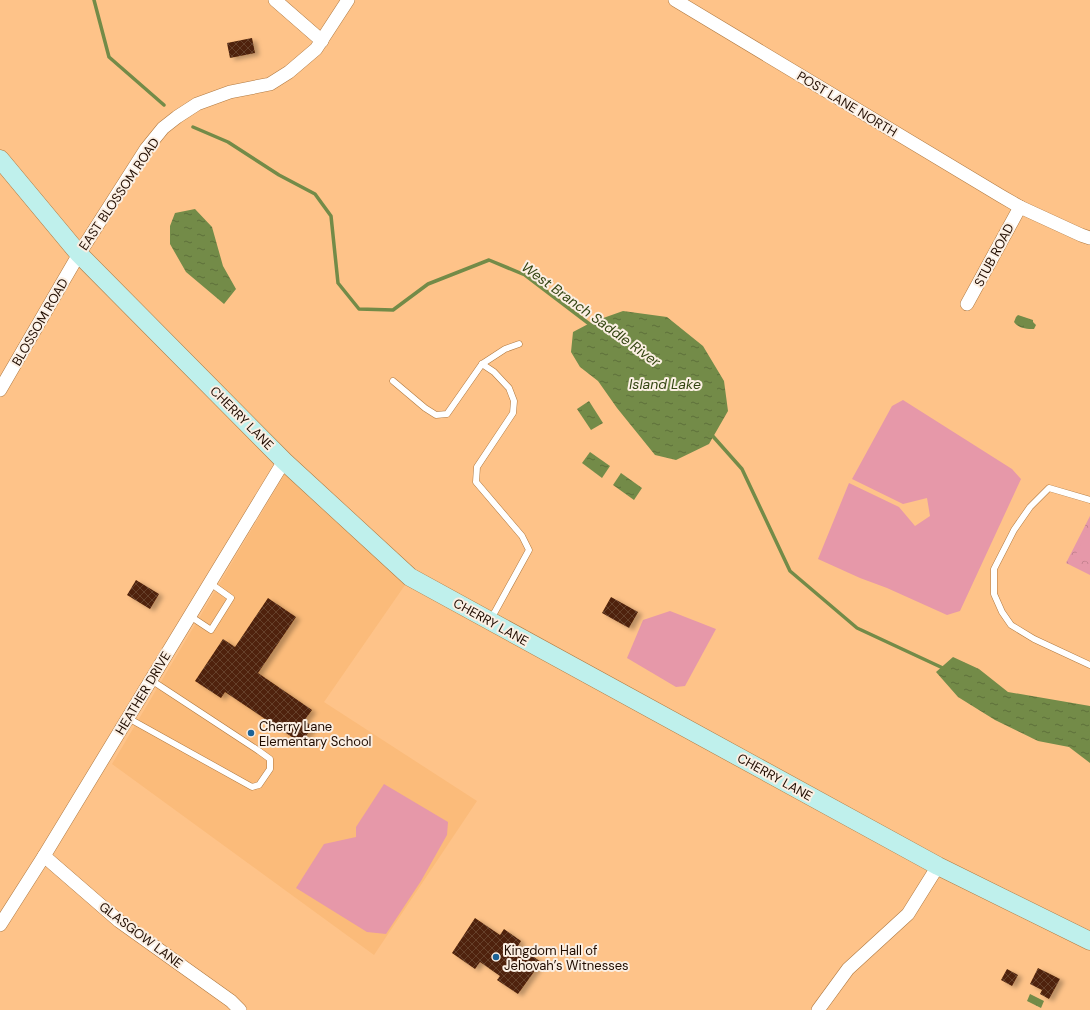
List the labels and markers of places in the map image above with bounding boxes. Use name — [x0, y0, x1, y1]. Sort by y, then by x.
place label: Cherry Lane Elementary School — [259, 718, 372, 750]
marker: Cherry Lane Elementary School — [246, 728, 256, 738]
place label: Kingdom Hall of Jehovah’s Witnesses — [504, 942, 629, 974]
marker: Kingdom Hall of Jehovah’s Witnesses — [491, 952, 501, 962]

